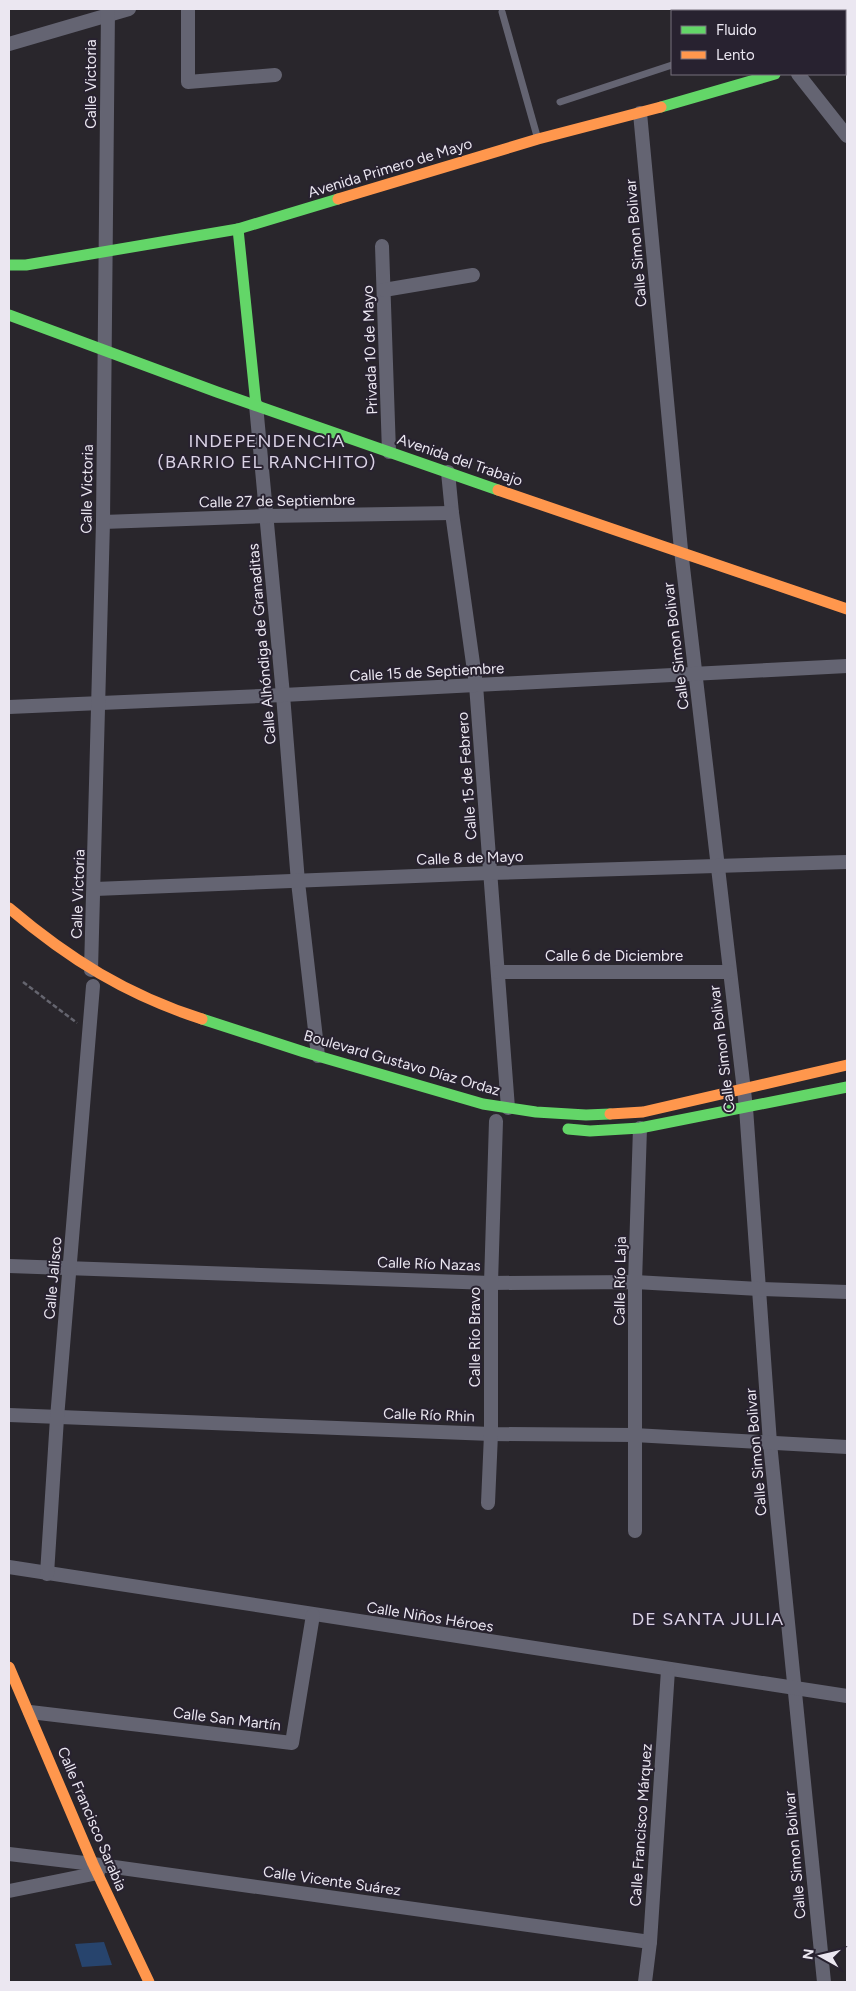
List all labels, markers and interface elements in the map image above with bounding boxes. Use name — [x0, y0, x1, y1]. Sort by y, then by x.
legend — [671, 10, 846, 75]
text: Fluido — [716, 21, 757, 39]
street label: Calle Victoria — [82, 39, 100, 129]
text: Lento — [716, 46, 755, 64]
street label: Avenida Primero de Mayo — [306, 134, 475, 202]
street label: Calle Simon Bolivar — [621, 178, 651, 308]
street label: Privada 10 de Mayo — [359, 285, 381, 415]
district label: INDEPENDENCIA (BARRIO EL RANCHITO) — [158, 430, 376, 473]
street label: Avenida del Trabajo — [395, 430, 525, 490]
street label: Calle Victoria — [77, 444, 97, 534]
street label: Calle 27 de Septiembre — [199, 491, 355, 511]
street label: Calle Alhóndiga de Granaditas — [244, 543, 280, 745]
street label: Calle Simon Bolivar — [659, 581, 693, 711]
street label: Calle 15 de Septiembre — [349, 659, 505, 685]
street label: Calle 15 de Febrero — [454, 711, 480, 841]
street label: Calle 8 de Mayo — [416, 847, 524, 869]
street label: Calle Victoria — [67, 849, 89, 939]
street label: Calle 6 de Diciembre — [545, 947, 683, 965]
street label: Calle Simon Bolivar — [705, 984, 739, 1114]
street label: Boulevard Gustavo Díaz Ordaz — [302, 1026, 502, 1100]
street label: Calle Jalisco — [40, 1236, 66, 1320]
street label: Calle Río Laja — [610, 1236, 630, 1326]
street label: Calle Río Nazas — [377, 1253, 481, 1275]
street label: Calle Río Bravo — [466, 1287, 484, 1387]
street label: Calle Simon Bolivar — [741, 1387, 771, 1517]
street label: Calle Río Rhin — [383, 1404, 475, 1426]
street label: Calle Niños Héroes — [365, 1598, 495, 1636]
district label: DE SANTA JULIA — [632, 1608, 784, 1630]
street label: Calle San Martín — [172, 1703, 282, 1735]
street label: Calle Francisco Márquez — [626, 1743, 656, 1907]
street label: Calle Francisco Sarabia — [54, 1744, 130, 1894]
street label: Calle Simon Bolivar — [780, 1790, 810, 1920]
street label: Calle Vicente Suárez — [262, 1862, 402, 1900]
north arrow — [796, 1931, 846, 1981]
text: N — [799, 1948, 818, 1961]

